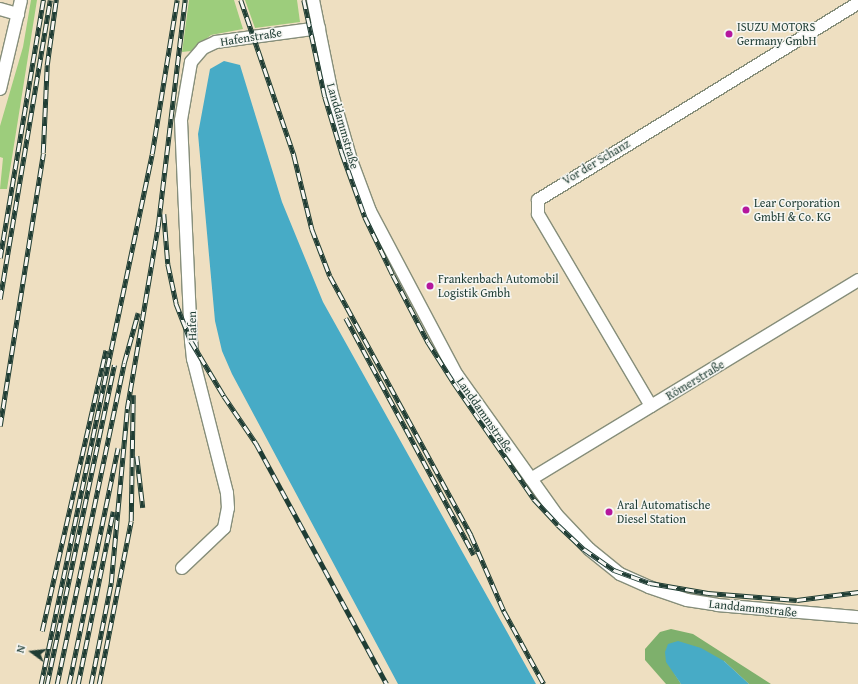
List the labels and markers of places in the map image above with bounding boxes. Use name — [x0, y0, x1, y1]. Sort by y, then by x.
place label: ISUZU MOTORS Germany GmbH — [737, 20, 817, 48]
marker: ISUZU MOTORS Germany GmbH — [724, 29, 734, 39]
place label: Lear Corporation GmbH & Co. KG — [754, 196, 840, 224]
marker: Lear Corporation GmbH & Co. KG — [741, 205, 751, 215]
place label: Frankenbach Automobil Logistik Gmbh — [438, 272, 559, 300]
marker: Frankenbach Automobil Logistik Gmbh — [425, 281, 435, 291]
place label: Aral Automatische Diesel Station — [617, 498, 710, 526]
marker: Aral Automatische Diesel Station — [604, 507, 614, 517]

